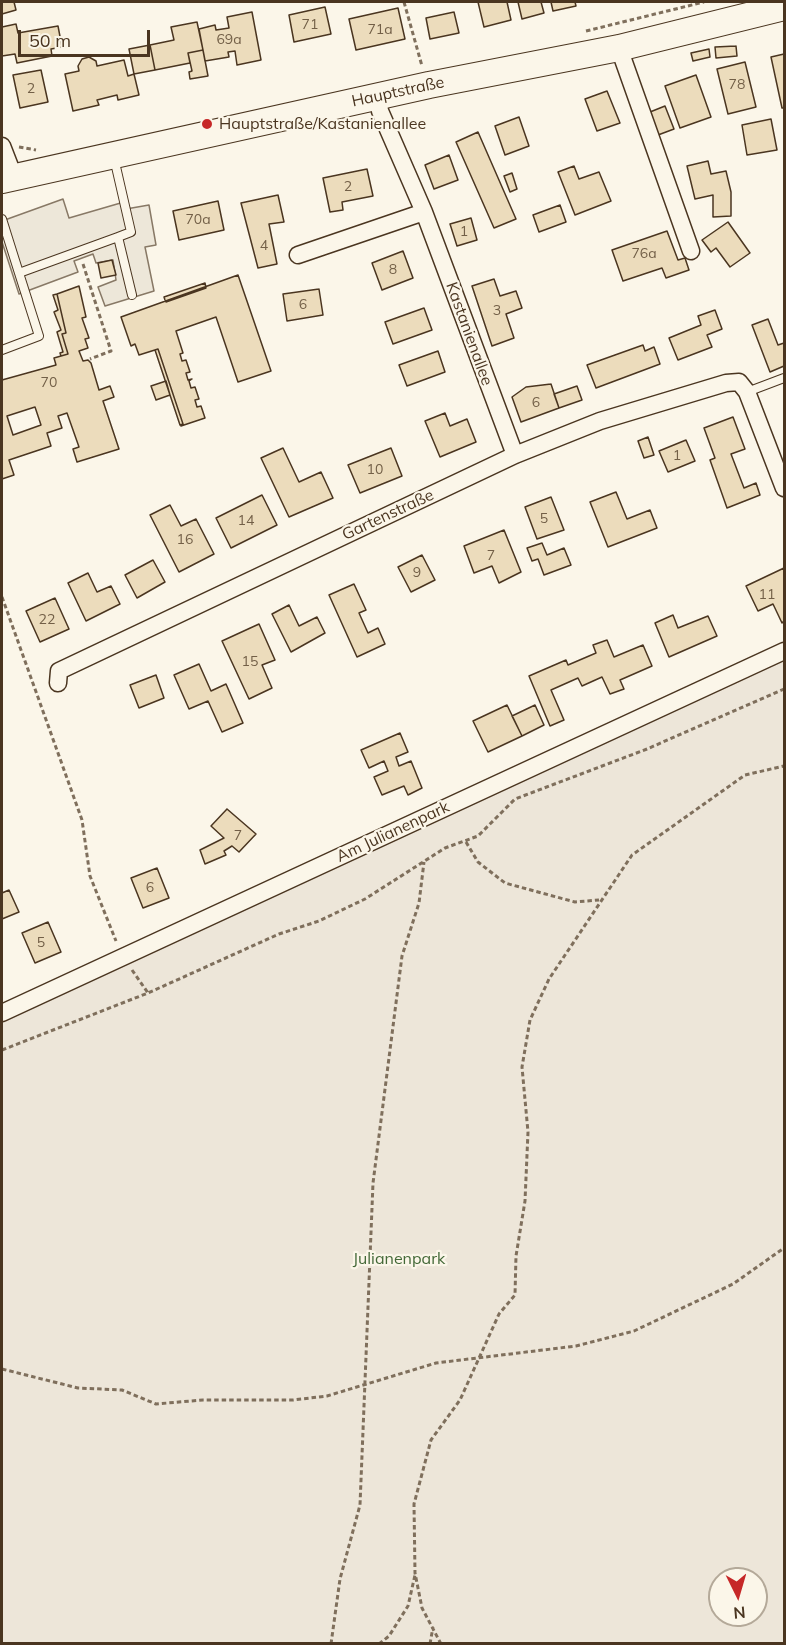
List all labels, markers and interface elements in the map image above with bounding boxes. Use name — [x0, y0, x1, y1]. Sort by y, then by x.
house number: 71 — [302, 17, 318, 33]
scale bar — [21, 18, 153, 56]
house number: 71a — [367, 22, 393, 38]
text: 50 m — [29, 29, 71, 52]
house number: 69a — [216, 32, 242, 48]
street label: Hauptstraße — [350, 73, 446, 111]
house number: 78 — [729, 77, 745, 93]
house number: 2 — [27, 81, 35, 97]
place label: Hauptstraße/Kastanienallee — [219, 114, 426, 134]
marker: Hauptstraße/Kastanienallee — [200, 117, 214, 131]
house number: 2 — [344, 179, 352, 195]
house number: 70a — [185, 212, 211, 228]
house number: 1 — [460, 224, 468, 240]
house number: 4 — [260, 238, 268, 254]
house number: 76a — [631, 246, 657, 262]
house number: 8 — [389, 262, 397, 278]
street label: Kastanienallee — [441, 280, 497, 388]
house number: 6 — [299, 297, 307, 313]
house number: 3 — [493, 303, 501, 319]
house number: 70 — [41, 375, 57, 391]
house number: 6 — [532, 395, 540, 411]
house number: 1 — [673, 448, 681, 464]
house number: 10 — [367, 462, 383, 478]
street label: Gartenstraße — [339, 485, 437, 545]
house number: 5 — [540, 511, 548, 527]
house number: 14 — [238, 513, 254, 529]
house number: 16 — [177, 532, 193, 548]
house number: 7 — [487, 548, 495, 564]
house number: 9 — [413, 565, 421, 581]
house number: 11 — [759, 587, 775, 603]
house number: 22 — [39, 612, 55, 628]
house number: 15 — [242, 654, 258, 670]
street label: Am Julianenpark — [333, 797, 453, 867]
house number: 7 — [234, 828, 242, 844]
house number: 6 — [146, 880, 154, 896]
house number: 5 — [37, 935, 45, 951]
park label: Julianenpark — [353, 1249, 445, 1269]
north arrow — [708, 1567, 768, 1627]
text: N — [732, 1602, 746, 1623]

